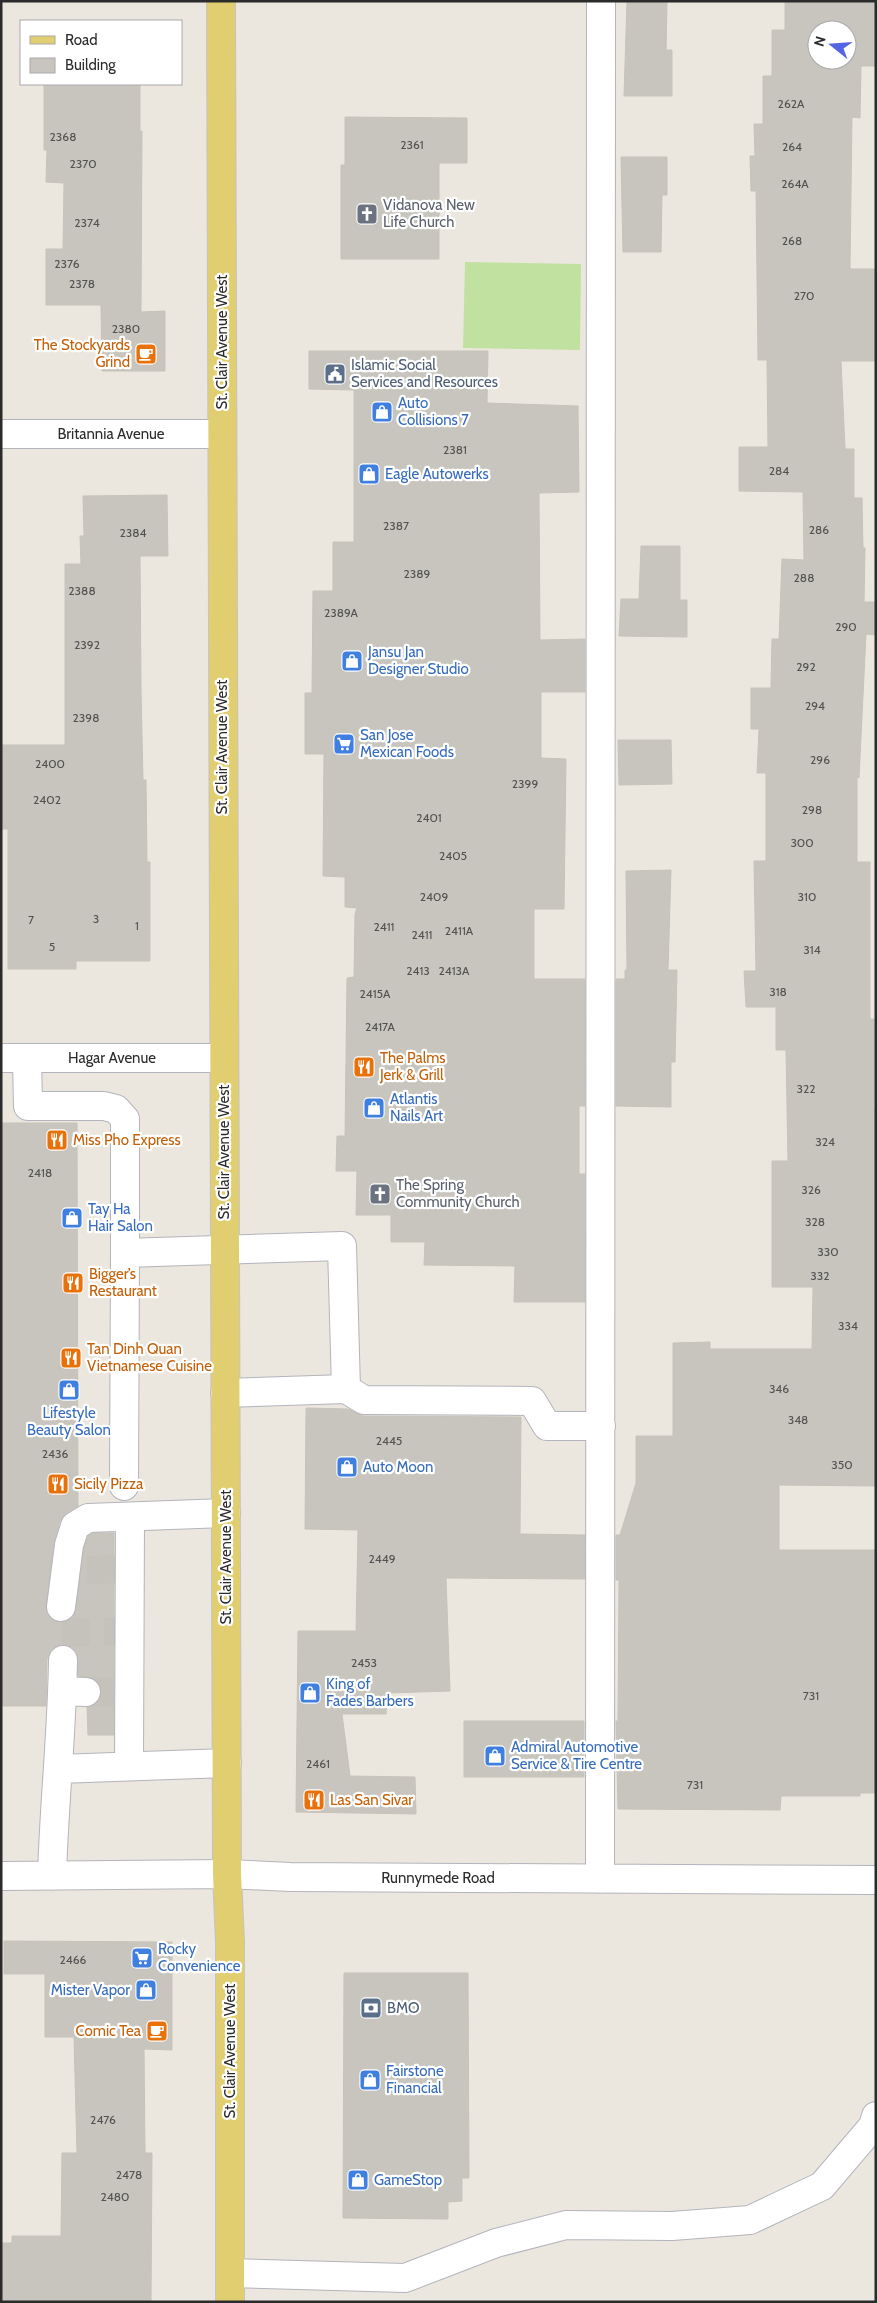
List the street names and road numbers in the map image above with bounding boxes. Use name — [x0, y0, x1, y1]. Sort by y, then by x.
street label: St. Clair Avenue West — [213, 275, 231, 409]
street label: Britannia Avenue — [57, 425, 165, 443]
street label: St. Clair Avenue West — [213, 680, 231, 814]
street label: Hagar Avenue — [68, 1049, 156, 1067]
street label: St. Clair Avenue West — [215, 1085, 233, 1219]
street label: St. Clair Avenue West — [217, 1490, 235, 1624]
street label: Runnymede Road — [381, 1869, 495, 1887]
street label: St. Clair Avenue West — [221, 1984, 239, 2118]

